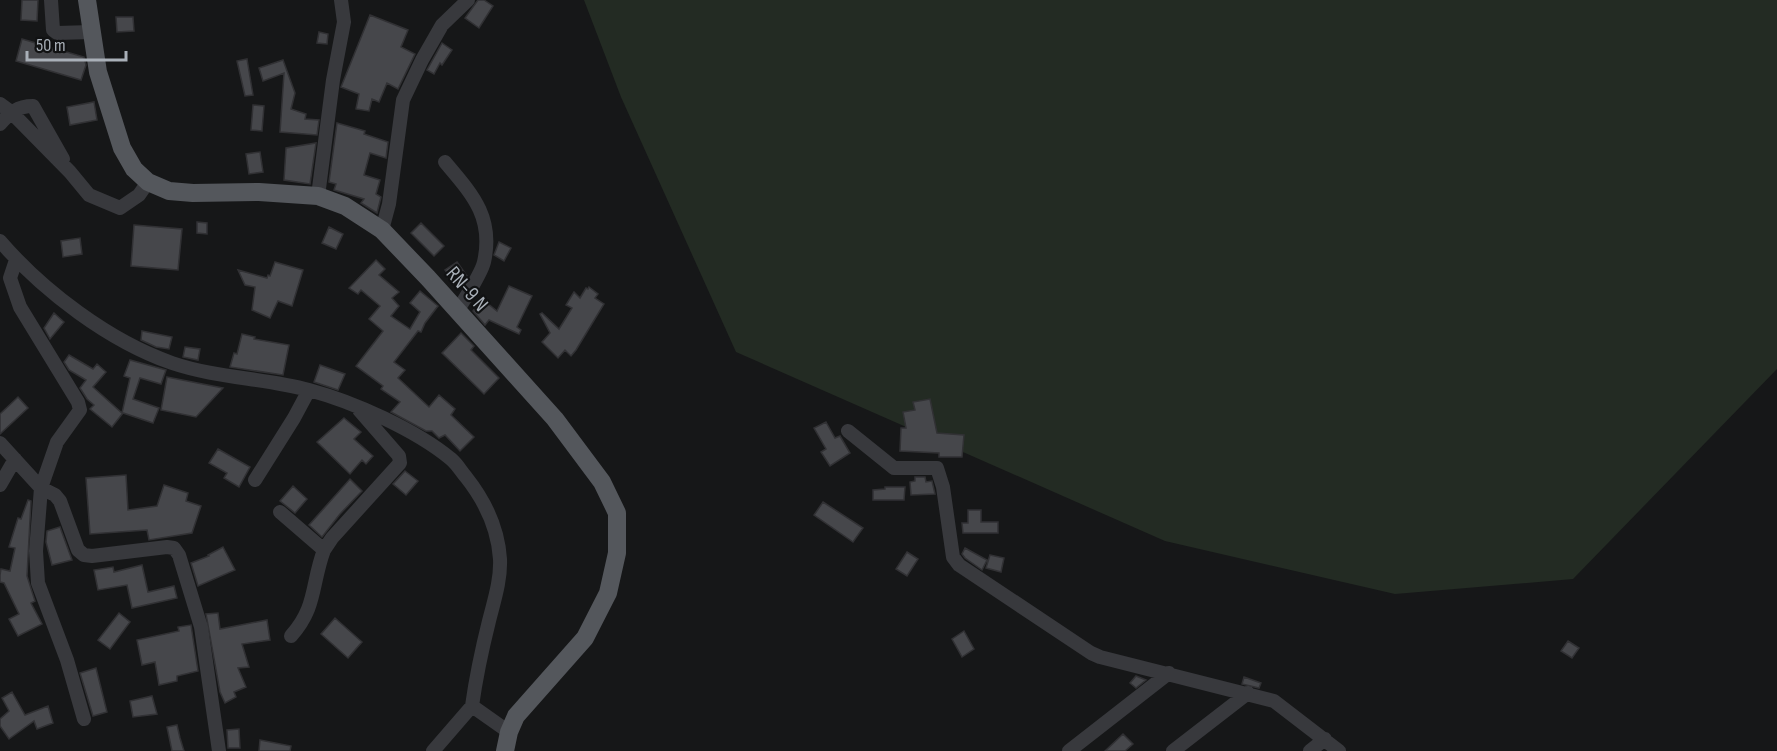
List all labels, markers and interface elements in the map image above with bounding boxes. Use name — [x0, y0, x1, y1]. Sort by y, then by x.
scale bar — [27, 24, 126, 62]
text: 50 m — [36, 35, 66, 56]
street label: RN-9 N — [441, 261, 493, 317]

